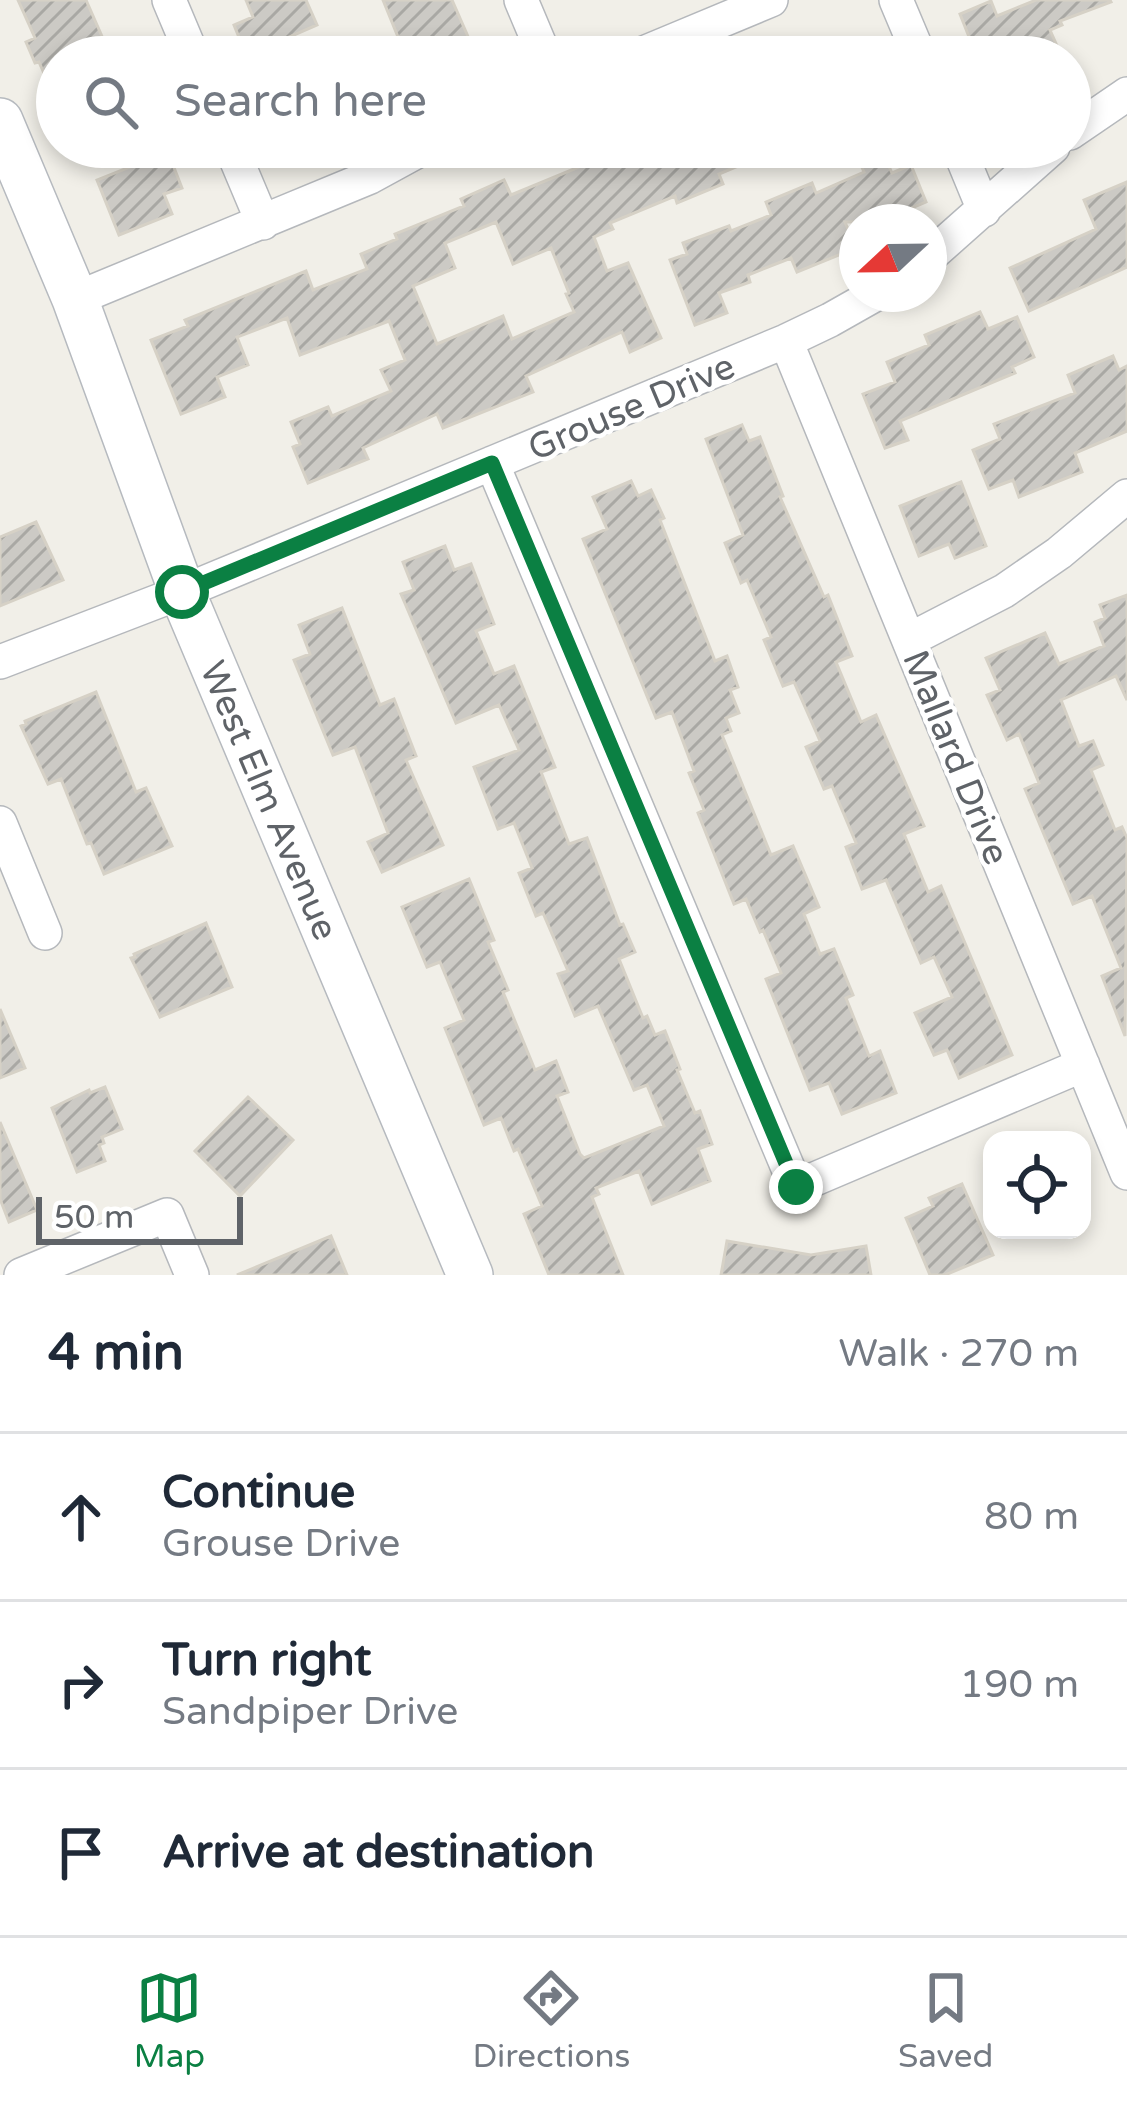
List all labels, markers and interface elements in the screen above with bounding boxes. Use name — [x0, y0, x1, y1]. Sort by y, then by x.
search box — [36, 36, 1091, 168]
icon: search — [78, 69, 144, 135]
text: Search here — [174, 75, 427, 129]
north arrow — [839, 204, 947, 312]
street label: Grouse Drive — [522, 345, 741, 470]
route start — [155, 565, 209, 619]
street label: Mallard Drive — [893, 644, 1018, 871]
street label: West Elm Avenue — [190, 655, 347, 946]
map controls — [983, 1131, 1091, 1239]
button: locate — [983, 1131, 1091, 1239]
route end — [769, 1160, 823, 1214]
scale bar — [36, 1191, 243, 1244]
text: 50 m — [54, 1198, 134, 1237]
text: 4 min — [48, 1322, 184, 1384]
text: Walk · 270 m — [838, 1330, 1079, 1377]
text: Continue — [162, 1466, 355, 1520]
icon: ahead — [48, 1484, 114, 1550]
text: 80 m — [984, 1493, 1079, 1540]
text: Grouse Drive — [162, 1520, 400, 1567]
text: Turn right — [162, 1634, 371, 1688]
icon: right — [48, 1652, 114, 1718]
text: 190 m — [960, 1661, 1079, 1708]
text: Sandpiper Drive — [162, 1688, 458, 1735]
icon: arrive — [48, 1820, 114, 1886]
text: Arrive at destination — [162, 1826, 594, 1880]
tab: Map — [134, 1965, 205, 2076]
tab: Directions — [473, 1965, 630, 2076]
tab: Saved — [898, 1965, 993, 2076]

